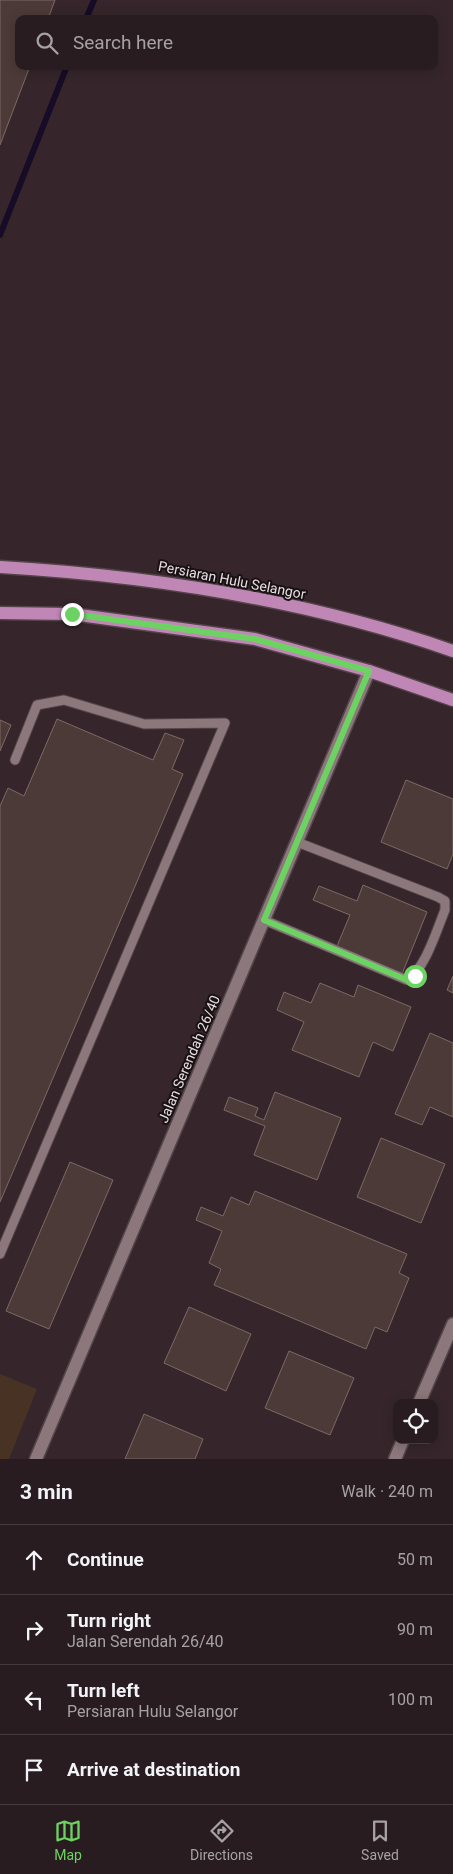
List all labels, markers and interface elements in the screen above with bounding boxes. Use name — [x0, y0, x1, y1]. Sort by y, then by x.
search box — [15, 15, 438, 70]
icon: search — [33, 29, 61, 57]
text: Search here — [73, 31, 173, 54]
street label: Persiaran Hulu Selangor — [157, 558, 307, 602]
route end — [61, 603, 84, 626]
route start — [404, 965, 427, 988]
street label: Jalan Serendah 26/40 — [155, 993, 223, 1125]
map controls — [393, 1399, 438, 1444]
button: locate — [393, 1399, 438, 1444]
text: 3 min — [20, 1480, 73, 1504]
text: Walk · 240 m — [341, 1482, 433, 1501]
icon: ahead — [20, 1546, 48, 1574]
text: Continue — [67, 1548, 144, 1571]
text: 50 m — [397, 1550, 433, 1569]
text: Turn right — [67, 1609, 151, 1632]
icon: right — [20, 1616, 48, 1644]
text: 90 m — [397, 1620, 433, 1639]
text: Jalan Serendah 26/40 — [67, 1632, 224, 1651]
text: Turn left — [67, 1679, 140, 1702]
icon: left — [20, 1686, 48, 1714]
text: 100 m — [388, 1690, 433, 1709]
text: Persiaran Hulu Selangor — [67, 1702, 238, 1721]
icon: arrive — [20, 1756, 48, 1784]
text: Arrive at destination — [67, 1758, 240, 1781]
tab: Map — [54, 1817, 82, 1863]
tab: Directions — [190, 1817, 253, 1863]
tab: Saved — [361, 1817, 399, 1863]

